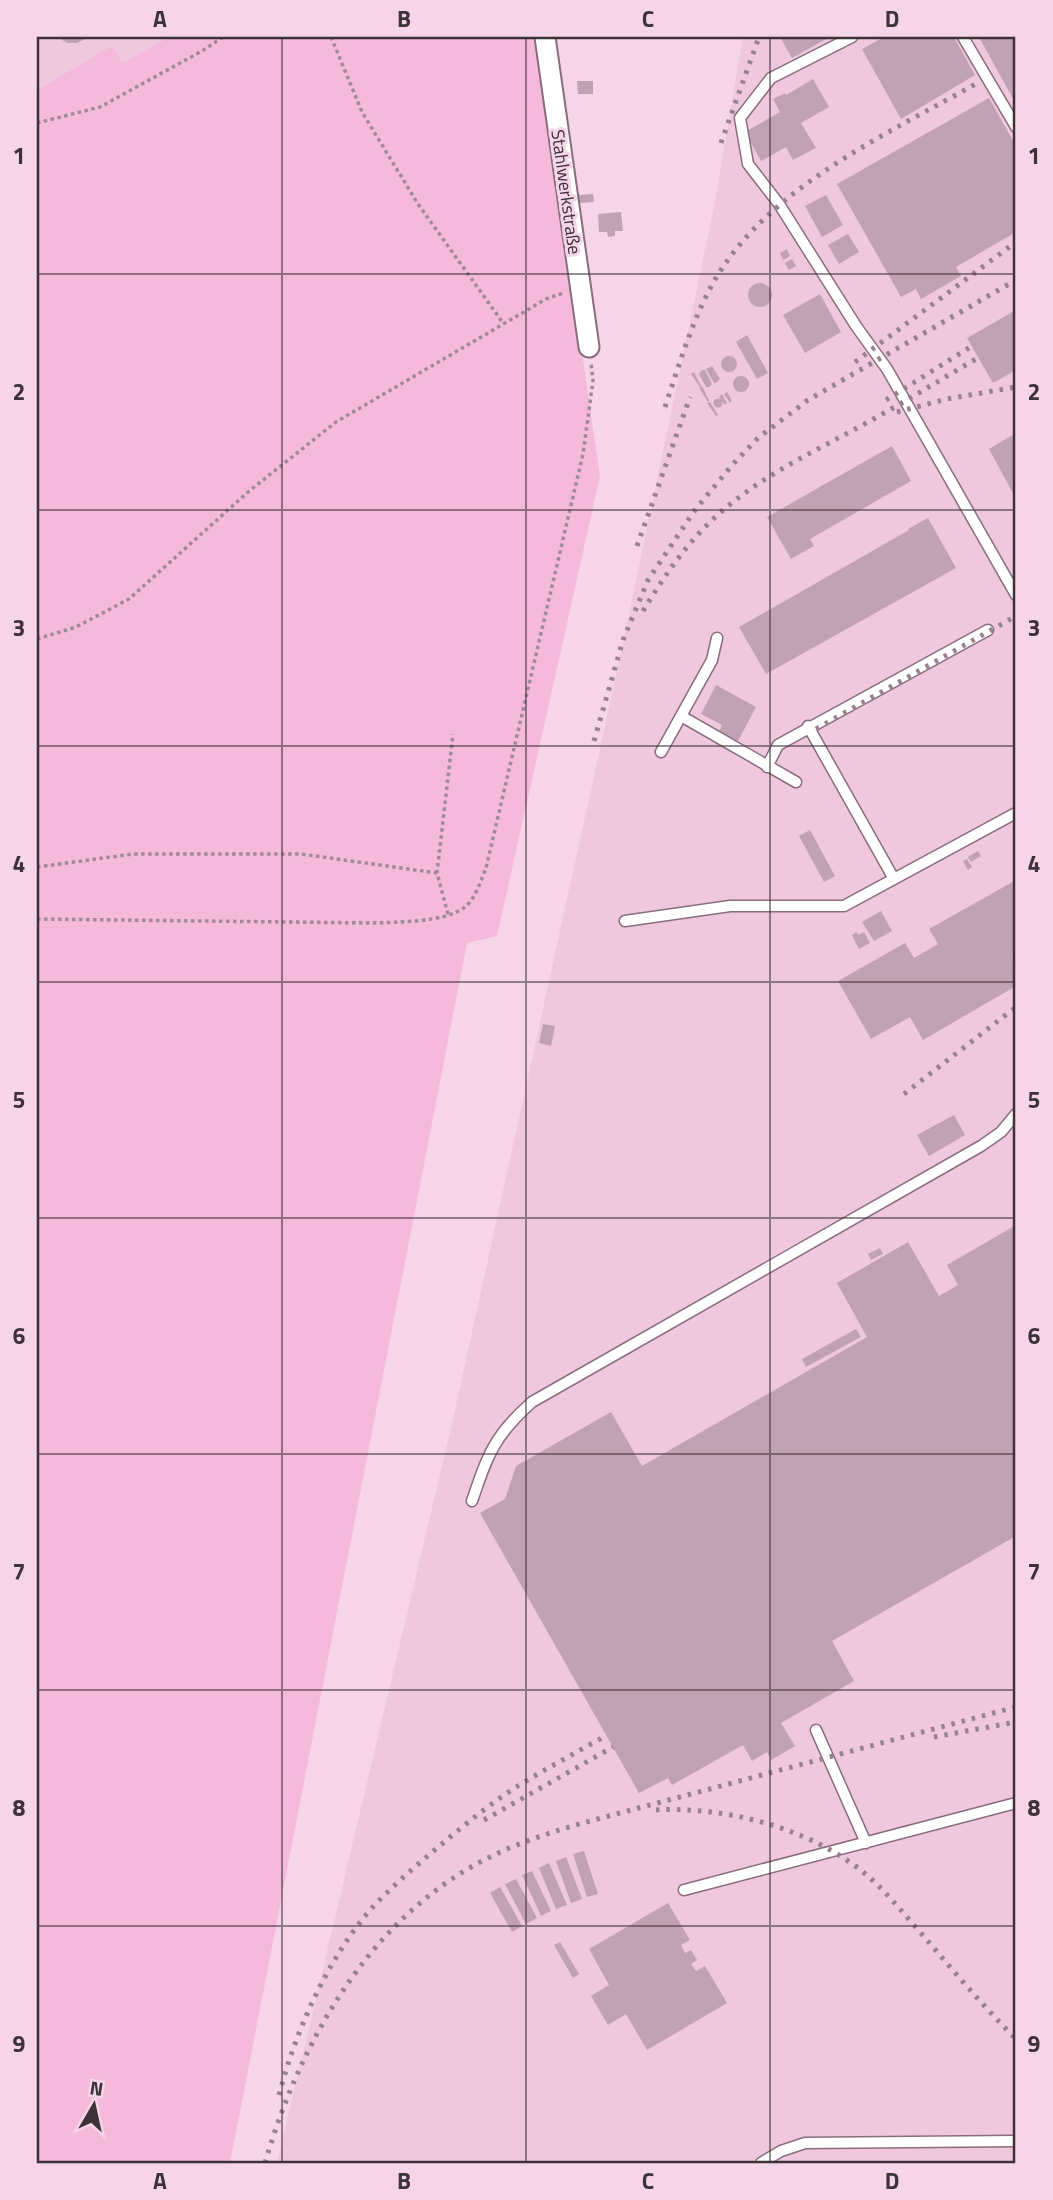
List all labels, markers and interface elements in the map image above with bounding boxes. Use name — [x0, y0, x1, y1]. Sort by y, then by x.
text: A — [153, 1, 167, 36]
text: B — [397, 1, 411, 36]
text: C — [642, 1, 654, 36]
text: D — [885, 1, 899, 36]
street label: Stahlwerkstraße — [544, 128, 589, 256]
text: 1 — [13, 138, 25, 173]
text: 1 — [1028, 138, 1040, 173]
text: 2 — [13, 374, 25, 409]
text: 2 — [1028, 374, 1040, 409]
text: 3 — [13, 610, 25, 645]
text: 3 — [1028, 610, 1040, 645]
text: 4 — [13, 846, 25, 881]
text: 4 — [1028, 846, 1040, 881]
text: 5 — [13, 1082, 25, 1117]
text: 5 — [1028, 1082, 1040, 1117]
text: 6 — [13, 1318, 26, 1353]
text: 6 — [1028, 1318, 1041, 1353]
text: 7 — [13, 1554, 25, 1589]
text: 7 — [1028, 1554, 1040, 1589]
text: 8 — [13, 1790, 26, 1825]
text: 8 — [1028, 1790, 1041, 1825]
text: 9 — [13, 2026, 26, 2061]
text: 9 — [1028, 2026, 1041, 2061]
north arrow — [60, 2070, 130, 2140]
text: N — [88, 2072, 106, 2103]
text: A — [153, 2163, 167, 2198]
text: B — [397, 2163, 411, 2198]
text: C — [642, 2163, 654, 2198]
text: D — [885, 2163, 899, 2198]

